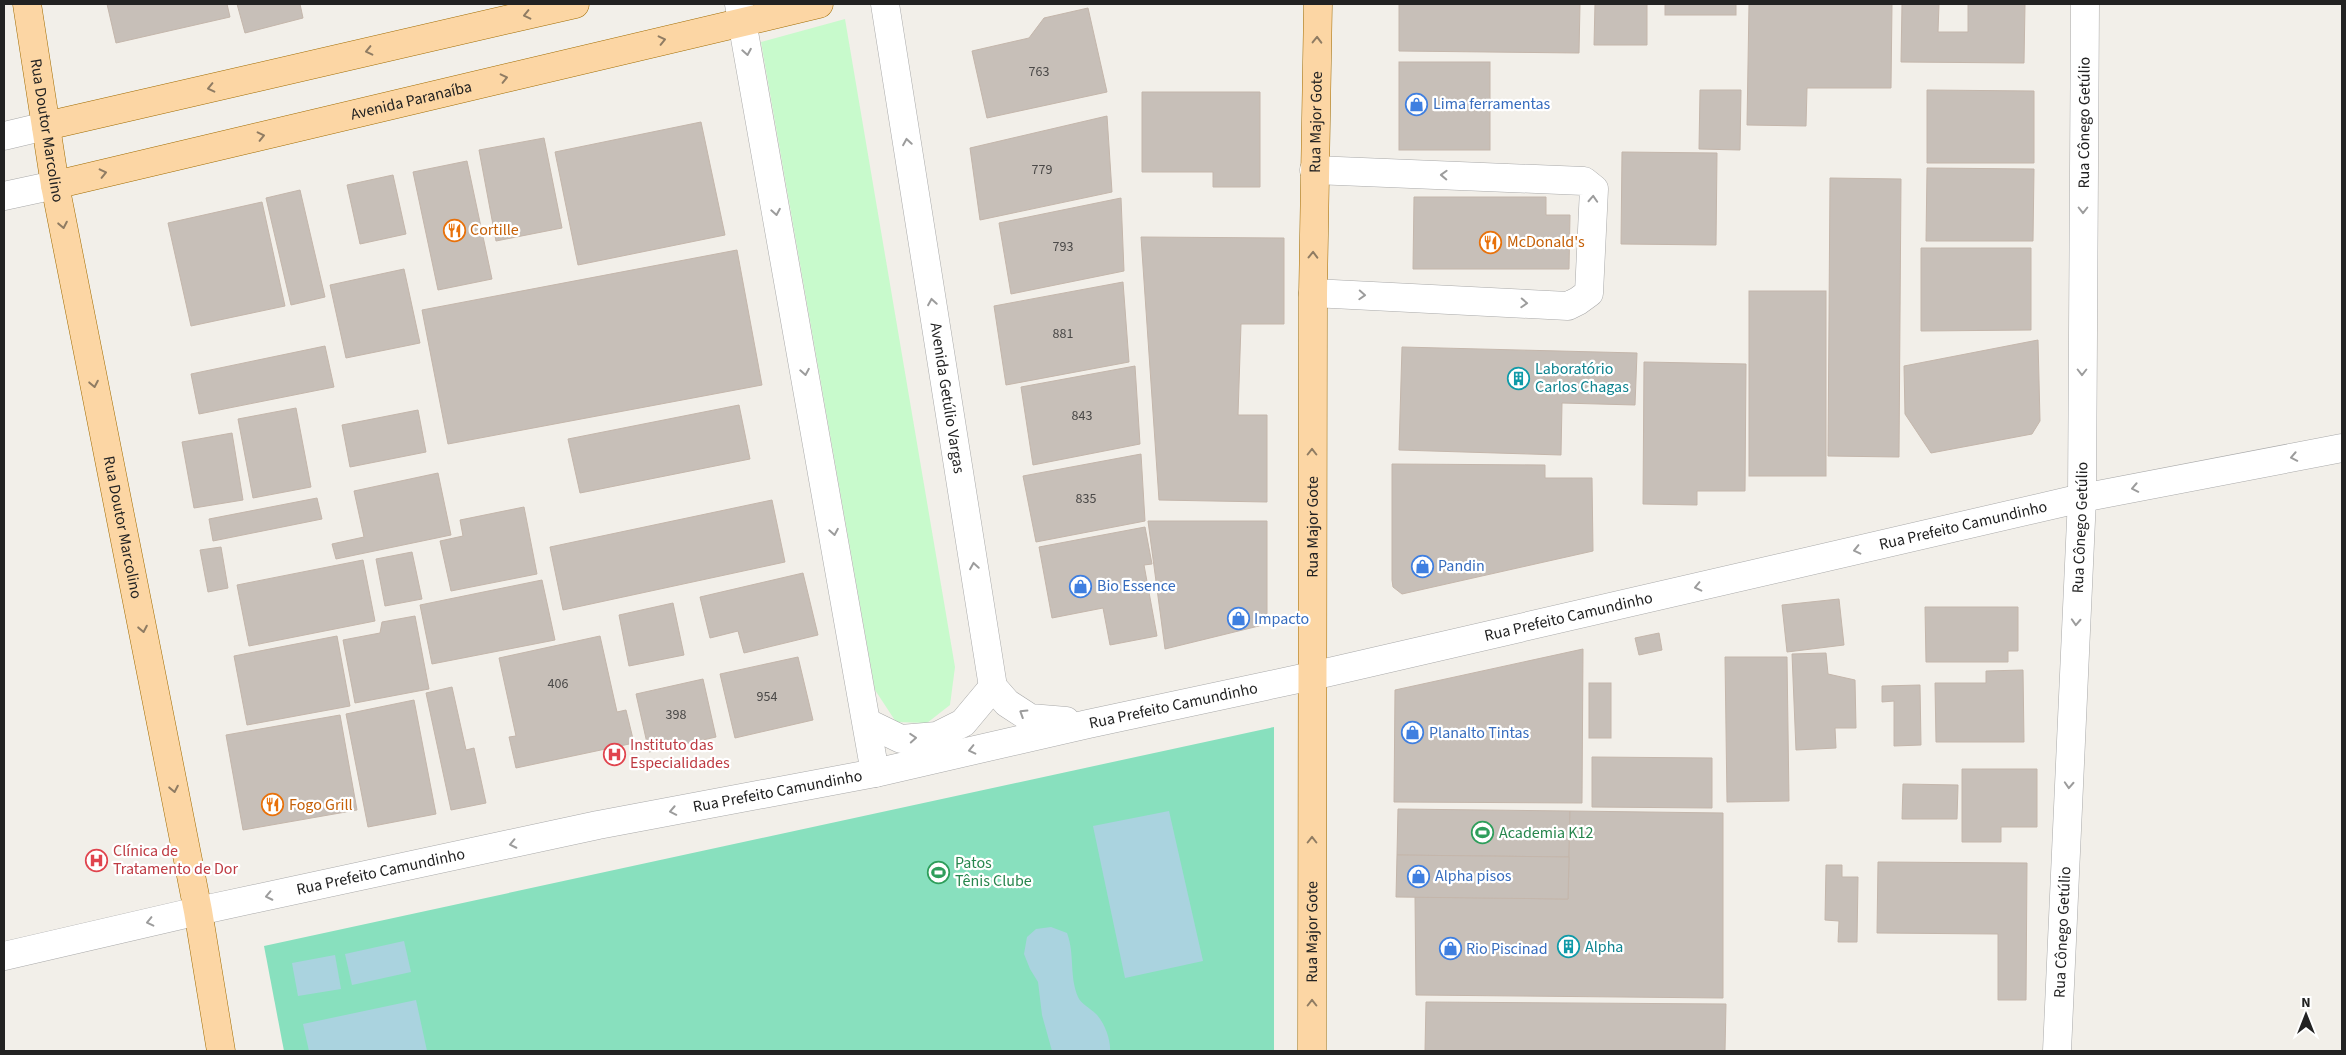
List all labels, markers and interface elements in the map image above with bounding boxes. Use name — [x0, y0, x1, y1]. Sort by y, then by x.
one-way arrow — [523, 9, 532, 20]
one-way arrow — [657, 35, 666, 46]
one-way arrow — [1312, 35, 1323, 43]
one-way arrow — [365, 45, 373, 56]
one-way arrow — [742, 47, 752, 56]
street label: Rua Doutor Marcolino — [25, 57, 69, 204]
street label: Rua Cônego Getúlio — [2073, 57, 2096, 189]
house number: 763 — [1029, 62, 1049, 82]
street label: Rua Major Gote — [1304, 71, 1328, 173]
one-way arrow — [499, 73, 508, 84]
street label: Avenida Paranaíba — [348, 76, 474, 126]
one-way arrow — [206, 82, 215, 93]
shop icon: Lima ferramentas — [1405, 92, 1429, 116]
place label: Lima ferramentas — [1433, 93, 1551, 115]
one-way arrow — [256, 131, 265, 142]
one-way arrow — [902, 137, 912, 146]
house number: 779 — [1032, 160, 1052, 180]
one-way arrow — [98, 168, 107, 179]
one-way arrow — [1440, 170, 1448, 180]
one-way arrow — [1588, 195, 1599, 203]
one-way arrow — [2078, 206, 2088, 214]
one-way arrow — [770, 207, 781, 216]
restaurant icon: Cortille — [442, 218, 466, 242]
place label: Cortille — [470, 219, 519, 241]
one-way arrow — [57, 220, 68, 229]
restaurant icon: McDonald's — [1479, 230, 1503, 254]
place label: McDonald's — [1507, 231, 1585, 253]
house number: 793 — [1053, 237, 1073, 257]
one-way arrow — [1308, 250, 1319, 258]
one-way arrow — [1358, 290, 1366, 301]
one-way arrow — [927, 298, 938, 306]
one-way arrow — [1520, 298, 1528, 309]
street label: Avenida Getúlio Vargas — [925, 321, 970, 475]
house number: 881 — [1053, 324, 1073, 344]
place label: Laboratório Carlos Chagas — [1535, 358, 1629, 398]
building icon: Laboratório Carlos Chagas — [1507, 366, 1531, 390]
one-way arrow — [799, 367, 809, 376]
one-way arrow — [2077, 369, 2087, 377]
one-way arrow — [89, 380, 99, 388]
house number: 843 — [1072, 406, 1092, 426]
one-way arrow — [1307, 448, 1318, 456]
one-way arrow — [2290, 451, 2299, 462]
street label: Rua Doutor Marcolino — [98, 454, 147, 601]
street label: Rua Cônego Getúlio — [2067, 462, 2093, 594]
street label: Rua Major Gote — [1302, 476, 1324, 578]
one-way arrow — [2130, 482, 2139, 493]
house number: 835 — [1076, 489, 1096, 509]
street label: Rua Prefeito Camundinho — [1877, 495, 2049, 556]
one-way arrow — [828, 527, 838, 536]
one-way arrow — [1852, 544, 1861, 555]
shop icon: Pandin — [1410, 554, 1434, 578]
place label: Pandin — [1438, 555, 1485, 577]
one-way arrow — [969, 562, 979, 571]
shop icon: Bio Essence — [1069, 574, 1093, 598]
place label: Bio Essence — [1097, 575, 1176, 597]
one-way arrow — [1694, 581, 1703, 592]
street label: Rua Prefeito Camundinho — [1482, 587, 1655, 647]
shop icon: Impacto — [1226, 607, 1250, 631]
place label: Impacto — [1254, 608, 1309, 630]
one-way arrow — [2071, 619, 2082, 627]
one-way arrow — [137, 625, 147, 634]
house number: 406 — [548, 674, 568, 694]
street label: Rua Prefeito Camundinho — [1087, 677, 1260, 734]
house number: 954 — [757, 687, 777, 707]
house number: 398 — [666, 705, 686, 725]
one-way arrow — [1019, 710, 1029, 719]
shop icon: Planalto Tintas — [1401, 721, 1425, 745]
place label: Planalto Tintas — [1429, 722, 1530, 744]
one-way arrow — [910, 732, 918, 743]
place label: Instituto das Especialidades — [630, 734, 730, 774]
hospital icon: Instituto das Especialidades — [602, 742, 626, 766]
one-way arrow — [967, 744, 976, 755]
street label: Rua Prefeito Camundinho — [691, 765, 864, 818]
one-way arrow — [2064, 781, 2075, 789]
one-way arrow — [168, 784, 179, 793]
restaurant icon: Fogo Grill — [261, 793, 285, 817]
place label: Fogo Grill — [289, 794, 353, 816]
one-way arrow — [668, 806, 677, 816]
sports icon: Academia K12 — [1471, 821, 1495, 845]
place label: Academia K12 — [1499, 822, 1593, 844]
one-way arrow — [1307, 836, 1317, 844]
one-way arrow — [509, 838, 518, 848]
place label: Clínica de Tratamento de Dor — [113, 840, 239, 880]
street label: Rua Prefeito Camundinho — [294, 843, 467, 901]
hospital icon: Clínica de Tratamento de Dor — [85, 848, 109, 872]
place label: Patos Tênis Clube — [955, 852, 1032, 892]
sports icon: Patos Tênis Clube — [927, 860, 951, 884]
shop icon: Alpha pisos — [1407, 864, 1431, 888]
place label: Alpha pisos — [1435, 865, 1512, 887]
street label: Rua Cônego Getúlio — [2048, 866, 2076, 998]
street label: Rua Major Gote — [1301, 881, 1323, 983]
one-way arrow — [264, 890, 273, 901]
one-way arrow — [146, 916, 155, 927]
building icon: Alpha — [1557, 935, 1581, 959]
place label: Alpha — [1585, 936, 1623, 958]
shop icon: Rio Piscinad — [1438, 937, 1462, 961]
place label: Rio Piscinad — [1466, 938, 1548, 960]
north arrow — [2281, 990, 2331, 1040]
text: N — [2301, 993, 2311, 1013]
one-way arrow — [1307, 998, 1317, 1006]

